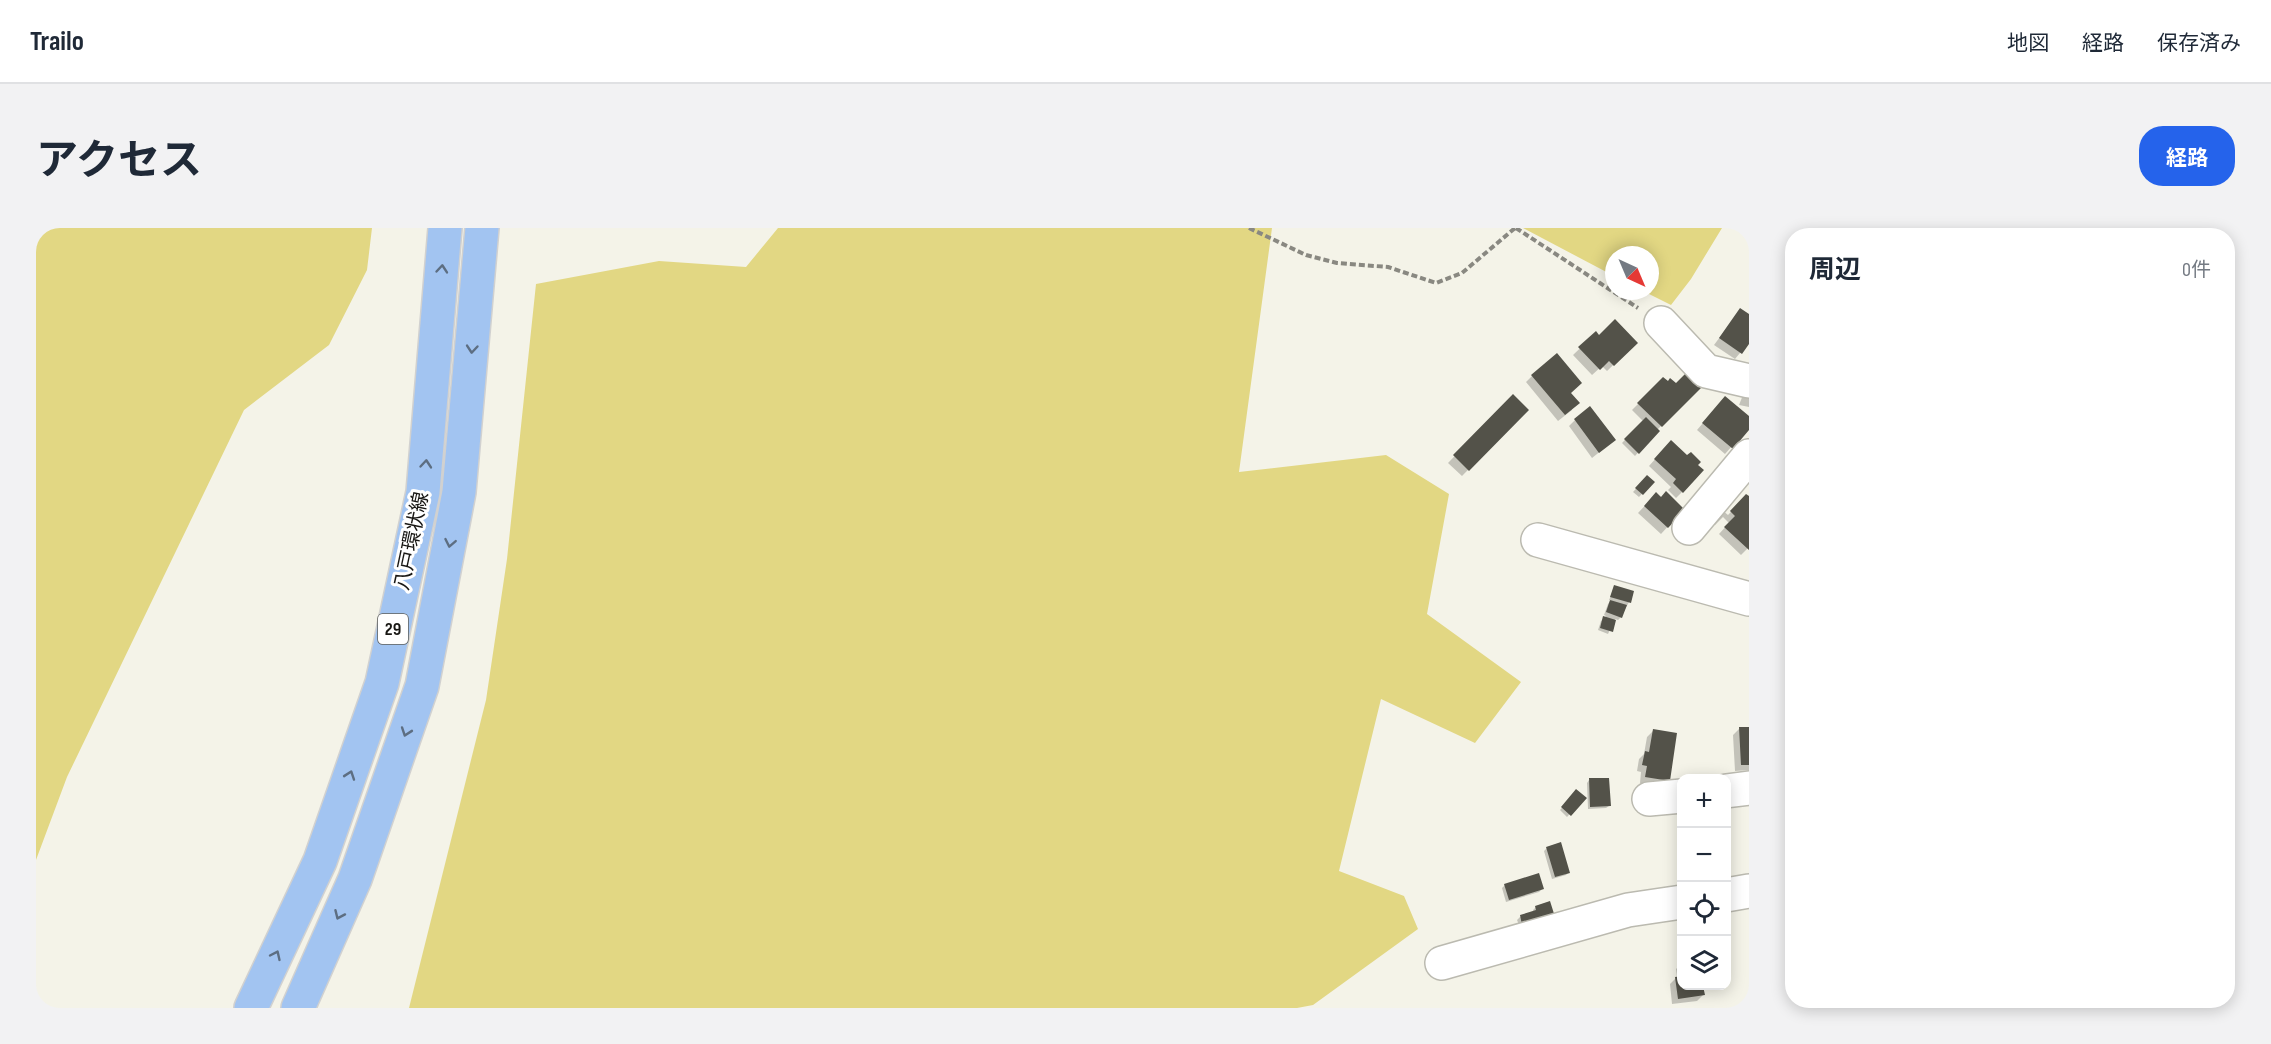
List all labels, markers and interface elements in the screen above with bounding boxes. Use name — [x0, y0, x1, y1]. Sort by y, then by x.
text: Trailo — [30, 25, 84, 58]
text: 地図 — [2007, 31, 2049, 56]
text: 経路 — [2082, 31, 2124, 56]
text: 保存済み — [2157, 31, 2241, 56]
button: 経路 — [2139, 126, 2235, 186]
text: アクセス — [36, 136, 202, 187]
north arrow — [1605, 246, 1659, 300]
text: 周辺 — [1809, 255, 1861, 286]
text: 0件 — [2182, 258, 2211, 282]
one-way arrow — [435, 265, 448, 274]
one-way arrow — [466, 344, 479, 354]
one-way arrow — [419, 459, 432, 468]
street label: 八戸環状線 — [390, 490, 434, 592]
one-way arrow — [444, 537, 457, 547]
road number: 29 — [378, 614, 408, 644]
one-way arrow — [401, 726, 413, 737]
one-way arrow — [342, 770, 355, 781]
map controls — [1677, 774, 1731, 990]
button: + — [1677, 774, 1731, 828]
button: − — [1677, 828, 1731, 882]
button: locate — [1677, 882, 1731, 936]
one-way arrow — [334, 909, 346, 920]
button: layers — [1677, 936, 1731, 990]
one-way arrow — [268, 950, 280, 961]

